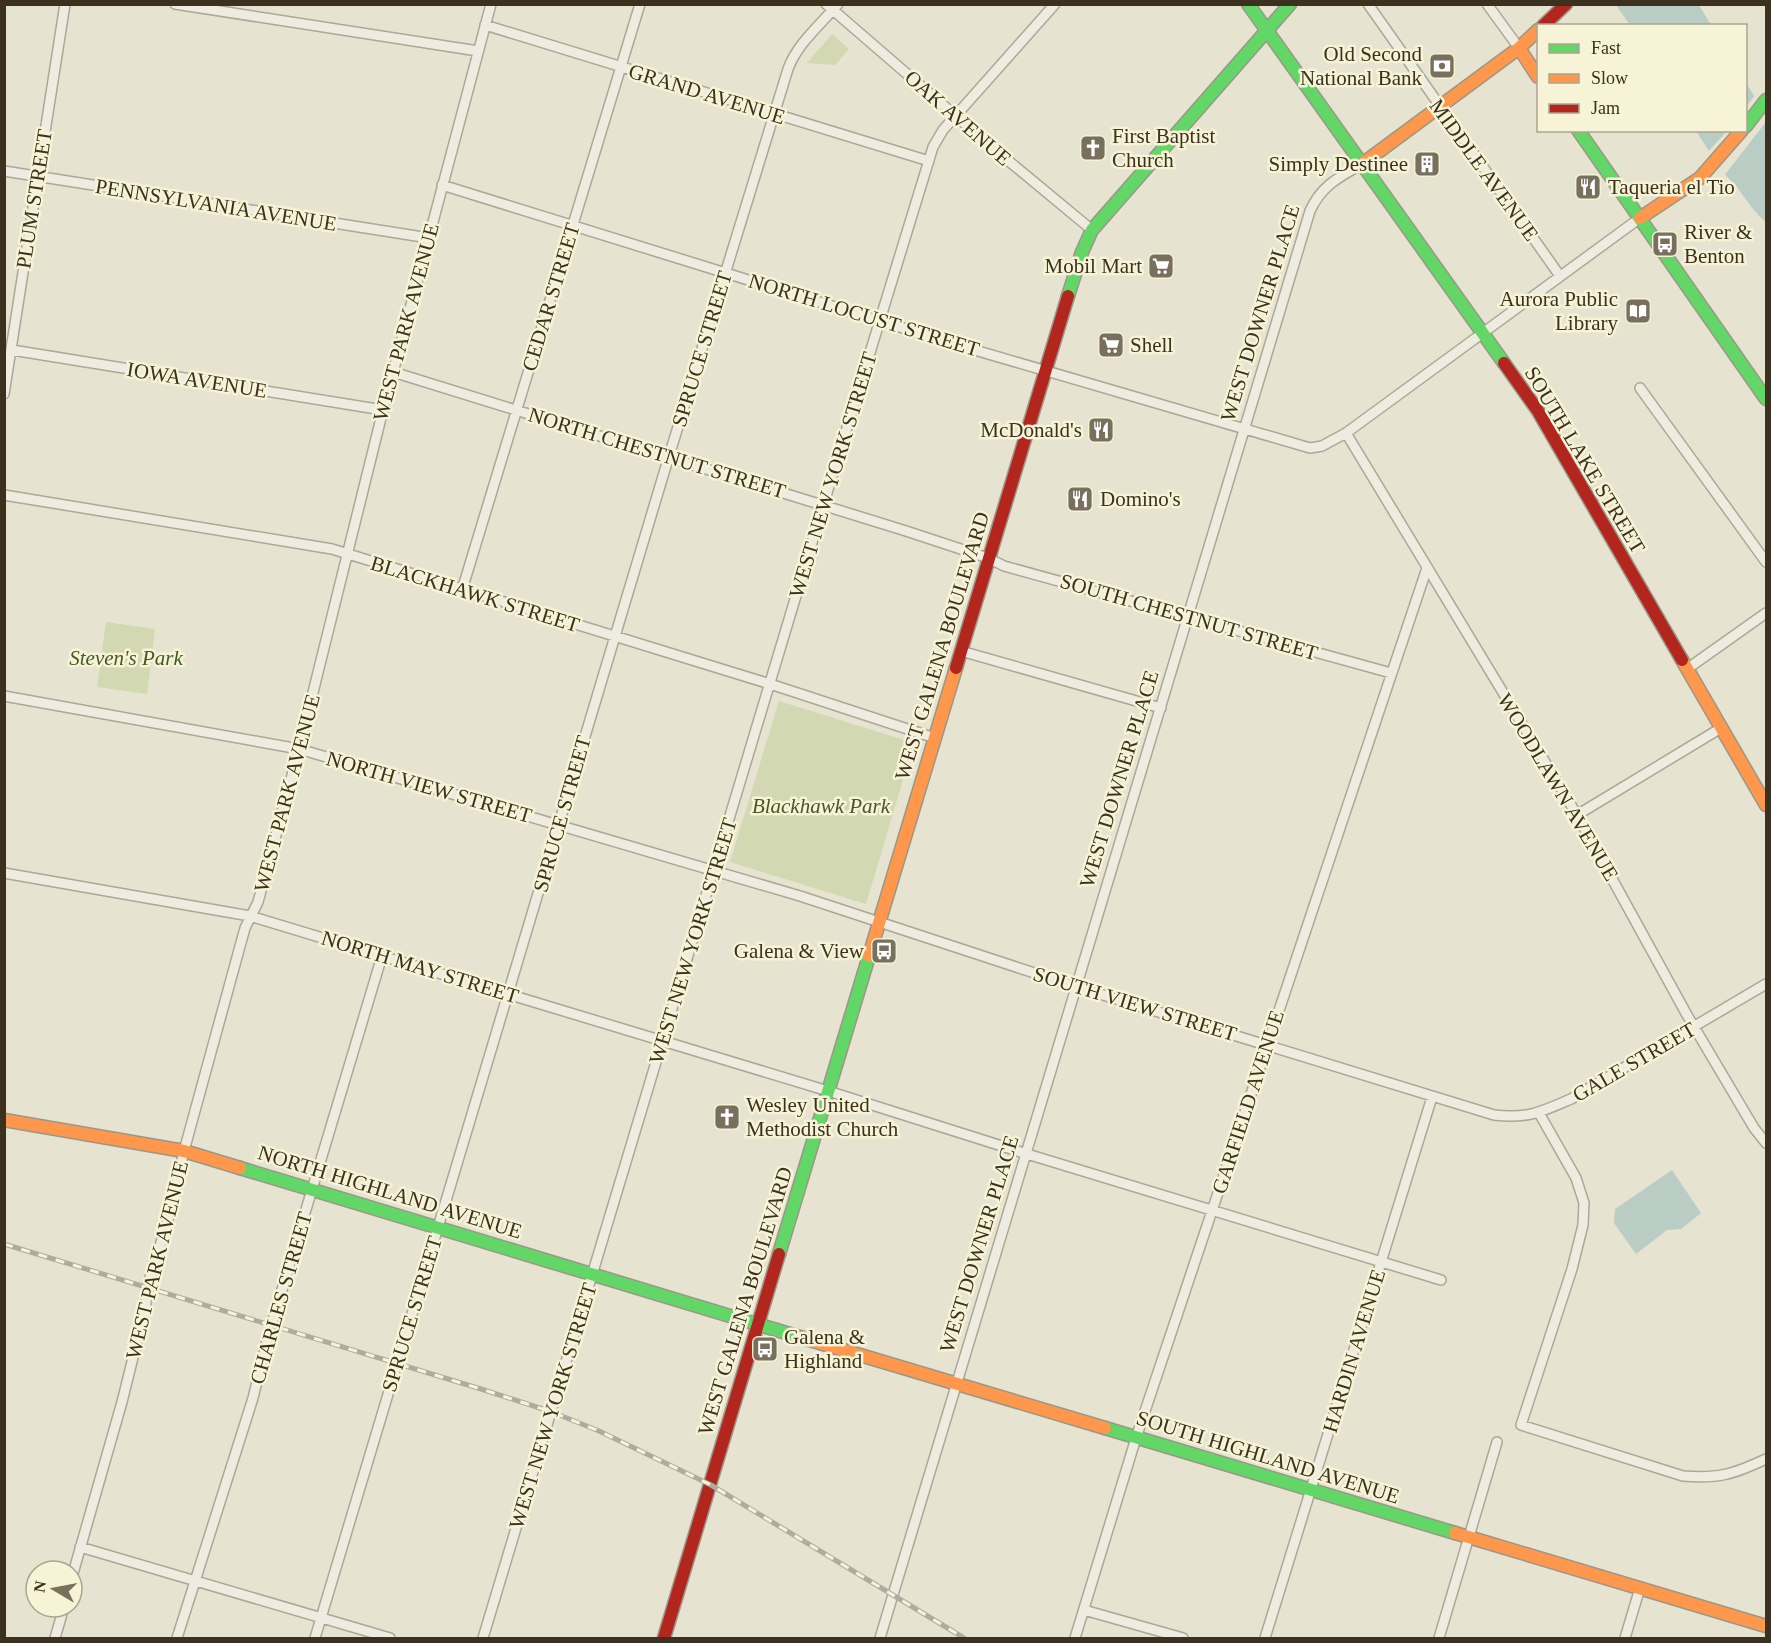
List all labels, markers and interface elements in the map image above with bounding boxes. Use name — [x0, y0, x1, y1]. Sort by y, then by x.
legend — [1537, 24, 1747, 132]
text: Fast — [1591, 38, 1621, 58]
place label: Old Second National Bank — [1300, 42, 1422, 90]
bank icon: Old Second National Bank — [1427, 51, 1457, 81]
street label: GRAND AVENUE — [626, 59, 788, 129]
street label: OAK AVENUE — [900, 65, 1016, 171]
text: Slow — [1591, 68, 1628, 88]
street label: MIDDLE AVENUE — [1425, 94, 1543, 246]
text: Jam — [1591, 98, 1620, 118]
place label: First Baptist Church — [1112, 124, 1215, 172]
street label: PLUM STREET — [11, 128, 57, 270]
church icon: First Baptist Church — [1078, 133, 1108, 163]
building icon: Simply Destinee — [1412, 149, 1442, 179]
place label: Simply Destinee — [1269, 152, 1408, 176]
restaurant icon: Taqueria el Tio — [1573, 172, 1603, 202]
street label: PENNSYLVANIA AVENUE — [94, 174, 338, 236]
place label: Taqueria el Tio — [1608, 175, 1735, 199]
street label: WEST DOWNER PLACE — [1215, 201, 1305, 425]
street label: WEST PARK AVENUE — [368, 220, 444, 424]
street label: CEDAR STREET — [517, 220, 585, 374]
place label: River & Benton — [1684, 220, 1752, 268]
bus stop icon: River & Benton — [1650, 229, 1680, 259]
supermarket icon: Mobil Mart — [1146, 251, 1176, 281]
place label: Mobil Mart — [1045, 254, 1142, 278]
street label: SPRUCE STREET — [667, 268, 737, 430]
street label: NORTH LOCUST STREET — [746, 268, 982, 362]
place label: Aurora Public Library — [1500, 287, 1618, 335]
library icon: Aurora Public Library — [1623, 296, 1653, 326]
supermarket icon: Shell — [1096, 330, 1126, 360]
place label: Shell — [1130, 333, 1173, 357]
street label: WEST NEW YORK STREET — [784, 349, 882, 601]
street label: IOWA AVENUE — [125, 357, 269, 403]
street label: SOUTH LAKE STREET — [1520, 362, 1650, 558]
street label: NORTH CHESTNUT STREET — [525, 402, 789, 504]
restaurant icon: McDonald's — [1086, 415, 1116, 445]
place label: McDonald's — [980, 418, 1082, 442]
restaurant icon: Domino's — [1065, 484, 1095, 514]
place label: Domino's — [1100, 487, 1181, 511]
street label: WEST GALENA BOULEVARD — [890, 509, 994, 783]
street label: BLACKHAWK STREET — [368, 551, 582, 637]
street label: SOUTH CHESTNUT STREET — [1057, 569, 1321, 665]
park label: Steven's Park — [69, 646, 183, 670]
street label: WEST DOWNER PLACE — [1074, 667, 1164, 891]
street label: WOODLAWN AVENUE — [1493, 689, 1623, 885]
street label: WEST PARK AVENUE — [249, 691, 325, 895]
street label: SPRUCE STREET — [528, 733, 596, 895]
street label: NORTH VIEW STREET — [323, 746, 535, 828]
park label: Blackhawk Park — [752, 794, 891, 818]
street label: WEST NEW YORK STREET — [644, 815, 742, 1067]
street label: NORTH MAY STREET — [319, 926, 522, 1008]
bus stop icon: Galena & View — [869, 936, 899, 966]
place label: Galena & View — [734, 939, 865, 963]
street label: SOUTH VIEW STREET — [1030, 962, 1240, 1046]
street label: GARFIELD AVENUE — [1207, 1007, 1289, 1197]
street label: GALE STREET — [1568, 1017, 1700, 1107]
place label: Wesley United Methodist Church — [746, 1093, 899, 1141]
church icon: Wesley United Methodist Church — [712, 1102, 742, 1132]
street label: WEST DOWNER PLACE — [934, 1132, 1024, 1356]
street label: NORTH HIGHLAND AVENUE — [255, 1140, 525, 1244]
street label: WEST PARK AVENUE — [121, 1158, 193, 1362]
street label: WEST GALENA BOULEVARD — [693, 1164, 797, 1438]
street label: CHARLES STREET — [245, 1209, 317, 1387]
street label: SPRUCE STREET — [377, 1233, 447, 1395]
street label: HARDIN AVENUE — [1318, 1267, 1390, 1435]
street label: WEST NEW YORK STREET — [504, 1280, 602, 1532]
place label: Galena & Highland — [784, 1325, 865, 1373]
bus stop icon: Galena & Highland — [750, 1334, 780, 1364]
street label: SOUTH HIGHLAND AVENUE — [1134, 1406, 1402, 1508]
north arrow — [24, 1559, 84, 1619]
text: N — [30, 1579, 49, 1594]

